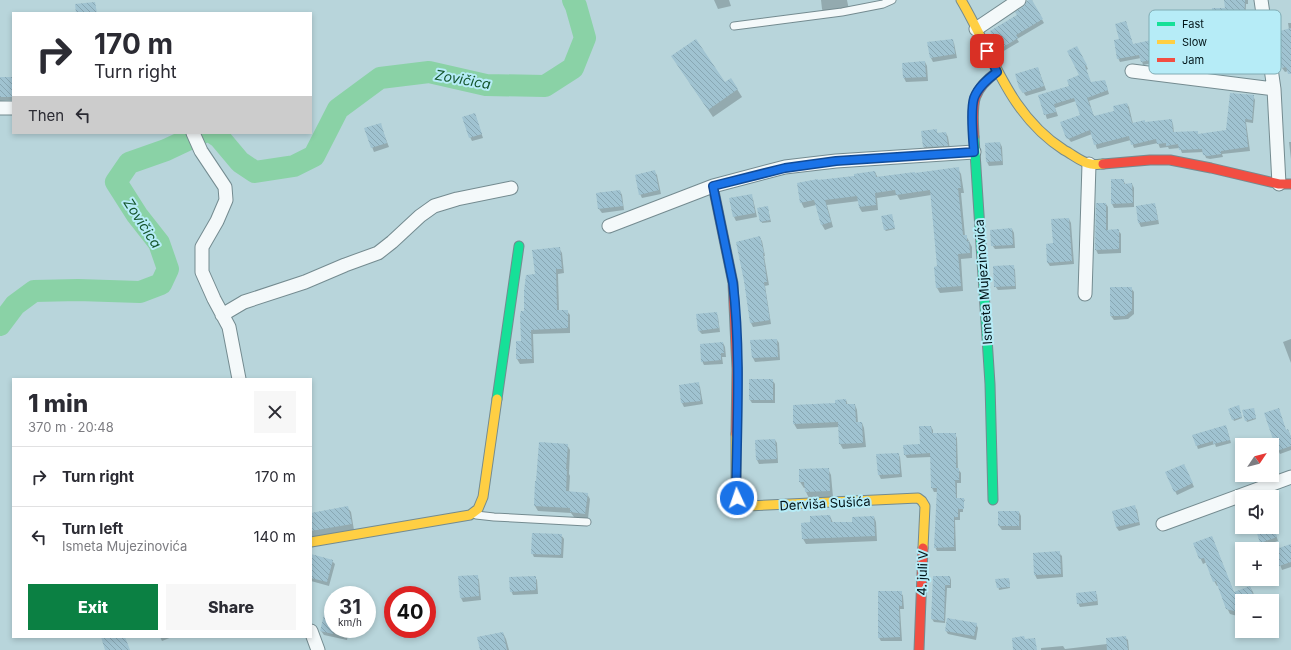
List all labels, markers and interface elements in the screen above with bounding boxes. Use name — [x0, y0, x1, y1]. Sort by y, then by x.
legend — [1149, 10, 1281, 74]
text: Fast — [1182, 17, 1204, 31]
text: 170 m — [94, 27, 173, 61]
icon: right — [28, 28, 80, 80]
pin — [970, 34, 1004, 68]
text: Slow — [1182, 35, 1207, 49]
icon: arrive — [976, 40, 998, 62]
text: Jam — [1182, 53, 1204, 67]
text: Turn right — [94, 61, 177, 82]
water label: Zovičica — [434, 66, 493, 92]
icon: left — [72, 104, 94, 126]
text: Then — [28, 106, 64, 125]
water label: Zovičica — [121, 195, 166, 252]
street label: Ismeta Mujezinovića — [971, 219, 995, 345]
text: 1 min — [28, 389, 88, 418]
button: close — [254, 391, 296, 433]
text: 370 m · 20:48 — [28, 419, 114, 435]
north arrow — [1235, 438, 1279, 482]
map controls — [1235, 438, 1279, 638]
icon: right — [28, 466, 50, 488]
text: Turn right — [62, 467, 134, 486]
text: 170 m — [255, 467, 296, 486]
position arrow — [716, 477, 758, 519]
button: sound — [1235, 490, 1279, 534]
street label: Derviša Sušića — [779, 493, 871, 513]
text: Turn left — [62, 519, 123, 538]
icon: left — [28, 526, 50, 548]
text: 140 m — [253, 527, 296, 546]
text: Ismeta Mujezinovića — [62, 538, 187, 554]
button: + — [1235, 542, 1279, 586]
street label: 4. juli V — [913, 550, 931, 596]
button: Exit — [28, 584, 158, 630]
button: Share — [166, 584, 296, 630]
speed limit sign: 40 — [384, 586, 436, 638]
button: − — [1235, 594, 1279, 638]
text: 31 — [339, 595, 361, 619]
text: km/h — [338, 616, 362, 628]

